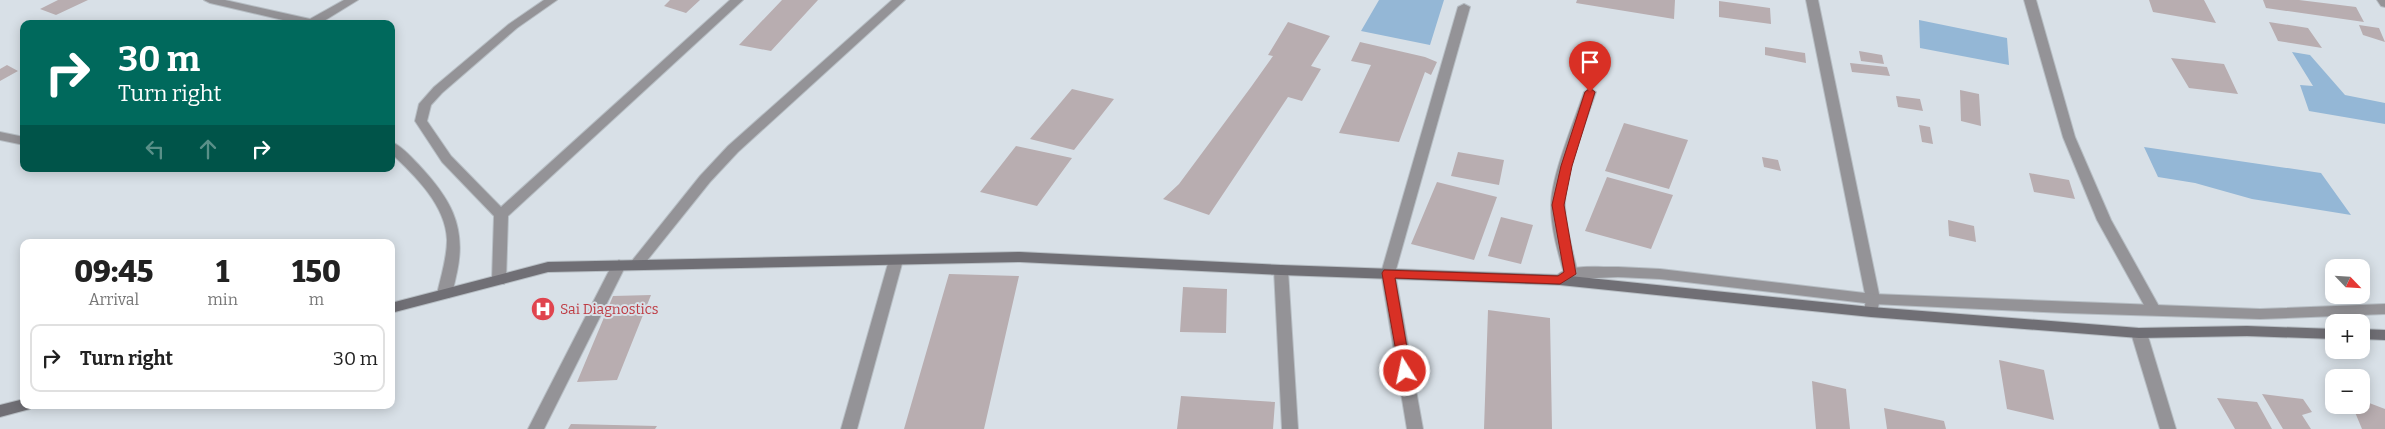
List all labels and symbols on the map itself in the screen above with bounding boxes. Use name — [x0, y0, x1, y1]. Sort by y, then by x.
pin — [1569, 41, 1611, 92]
north arrow — [2325, 259, 2370, 304]
hospital icon: Sai Diagnostics — [530, 296, 556, 322]
place label: Sai Diagnostics — [560, 301, 659, 318]
position arrow — [1378, 344, 1430, 396]

